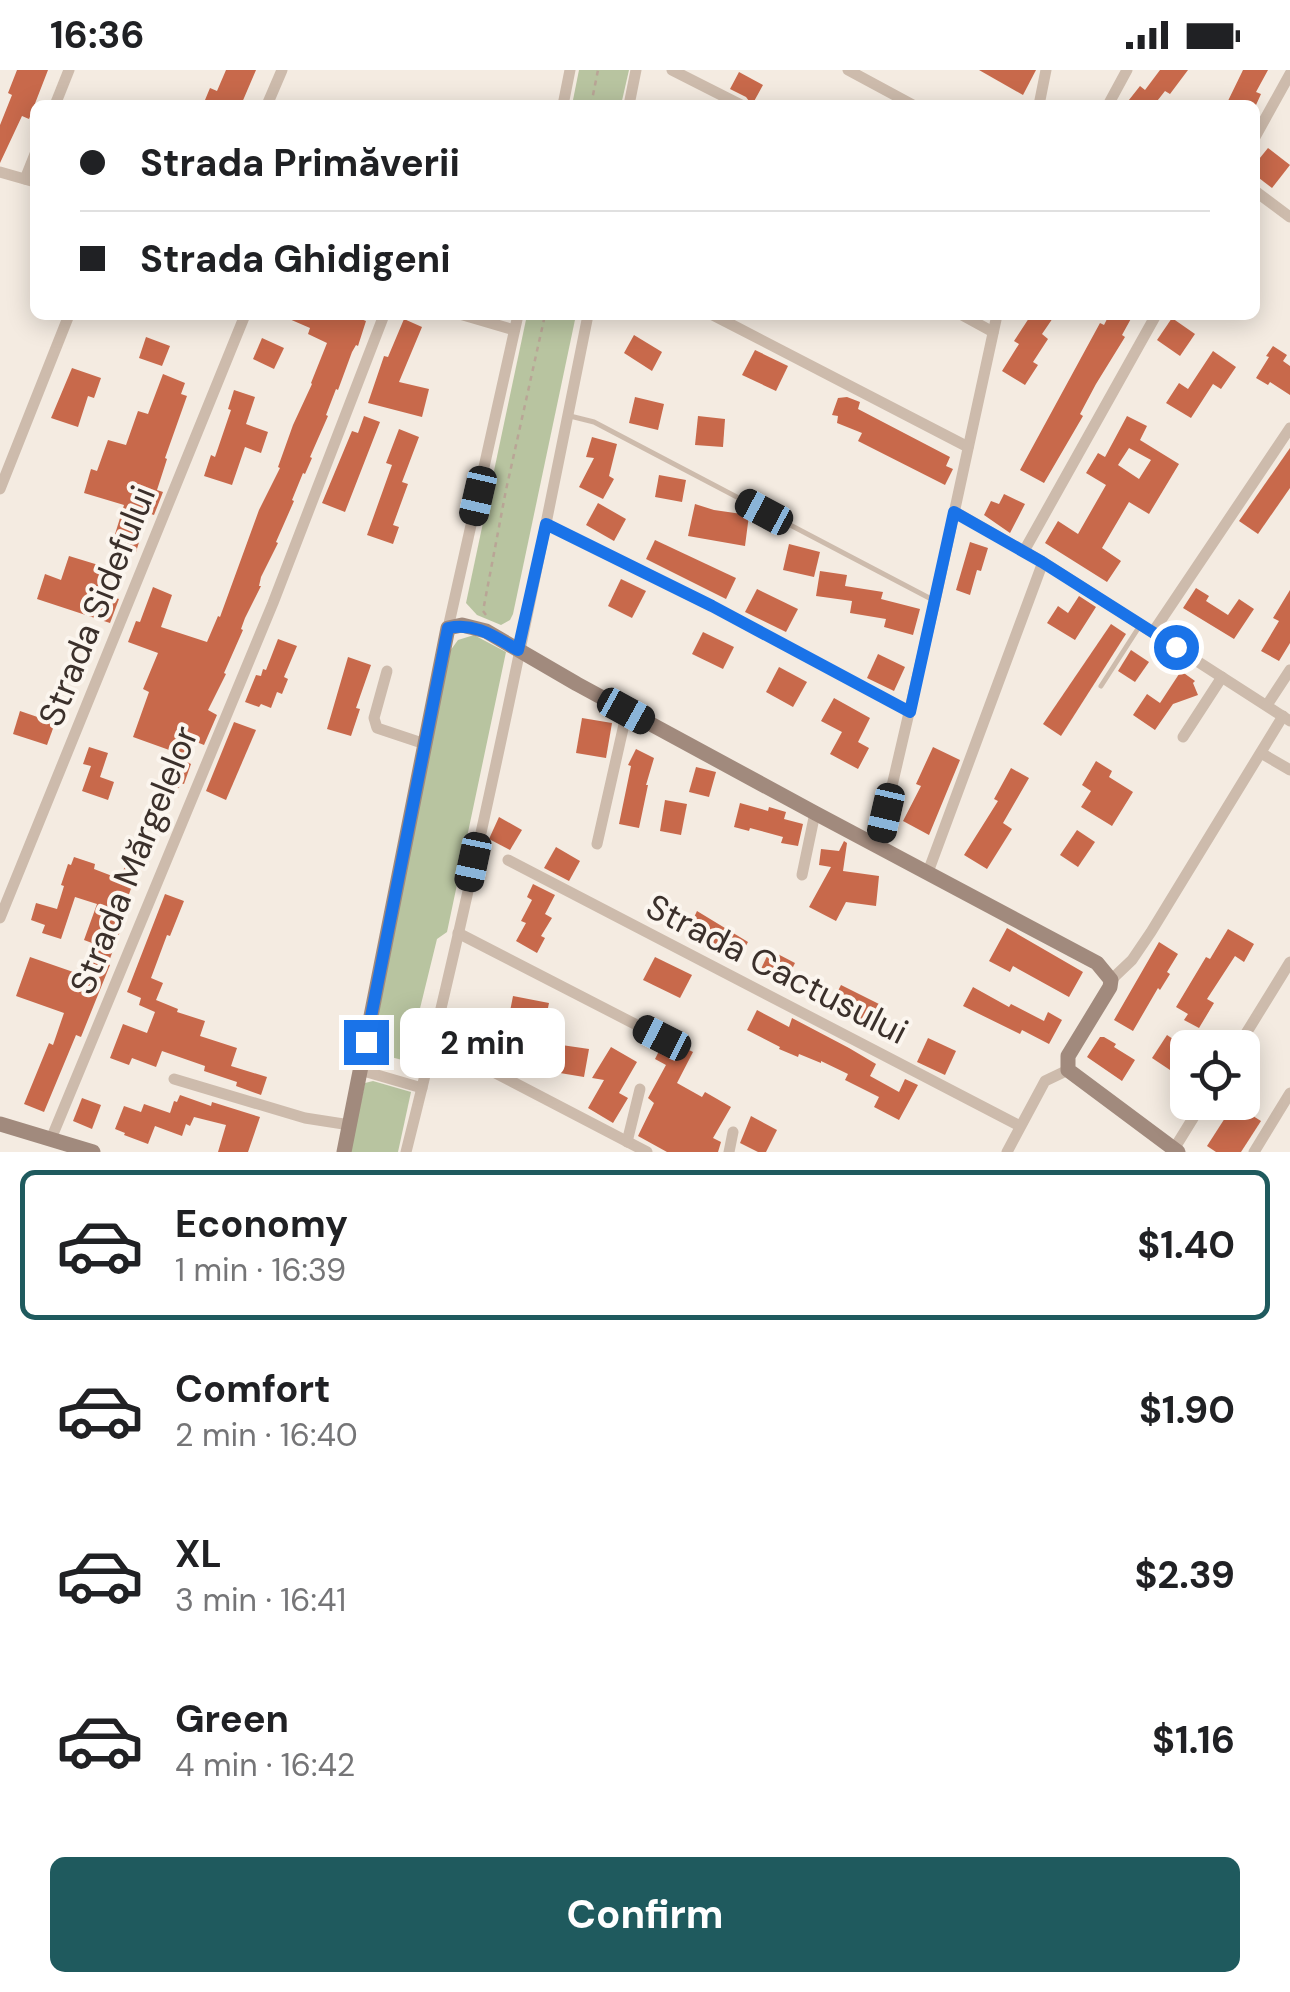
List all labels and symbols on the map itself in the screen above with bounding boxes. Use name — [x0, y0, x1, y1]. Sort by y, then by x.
car — [457, 463, 499, 529]
street label: Strada Sidefului — [28, 479, 166, 733]
car — [730, 485, 798, 539]
route start — [1154, 625, 1199, 670]
car — [592, 683, 660, 739]
street label: Strada Mărgelelor — [59, 719, 209, 1001]
car — [865, 780, 907, 846]
car — [452, 830, 494, 894]
street label: Strada Cactusului — [638, 883, 916, 1055]
callout: 2 min — [401, 1007, 566, 1077]
car — [628, 1011, 696, 1065]
route end — [344, 1020, 389, 1065]

